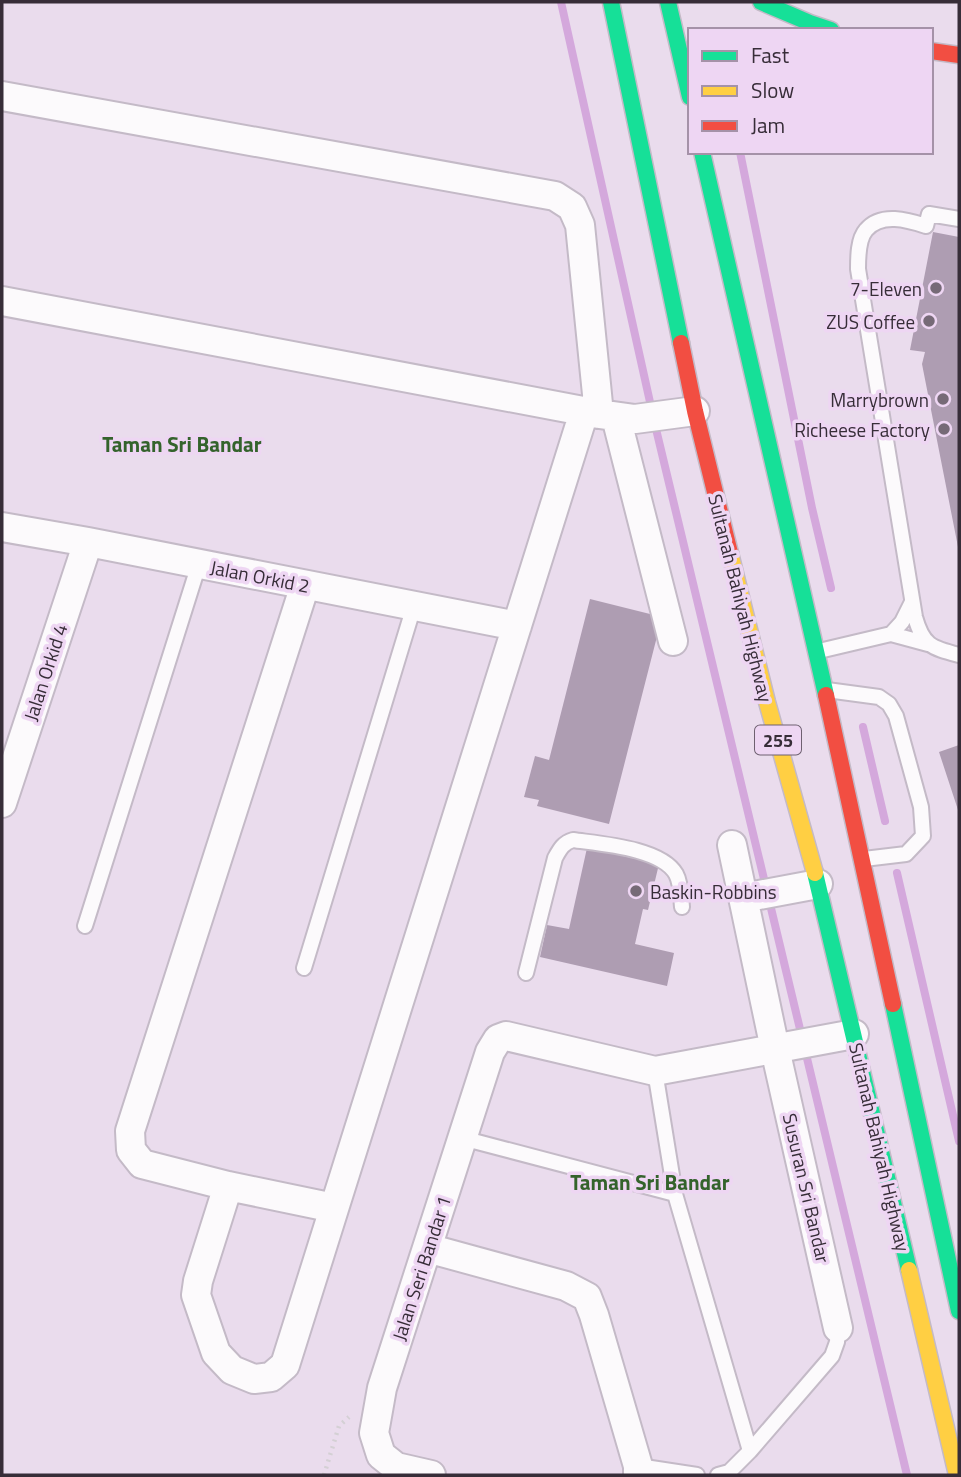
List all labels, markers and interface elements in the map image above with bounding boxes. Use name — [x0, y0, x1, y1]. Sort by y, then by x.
legend — [688, 28, 933, 154]
text: Fast — [751, 39, 790, 71]
text: Slow — [751, 74, 794, 106]
text: Jam — [751, 109, 785, 141]
place label: 7-Eleven — [850, 274, 922, 303]
marker: 7-Eleven — [928, 280, 944, 296]
place label: ZUS Coffee — [826, 307, 915, 336]
marker: ZUS Coffee — [921, 313, 937, 329]
place label: Marrybrown — [830, 385, 929, 414]
marker: Marrybrown — [935, 391, 951, 407]
place label: Richeese Factory — [794, 415, 930, 444]
marker: Richeese Factory — [936, 421, 952, 437]
district label: Taman Sri Bandar — [102, 428, 262, 460]
street label: Sultanah Bahiyah Highway — [701, 491, 781, 705]
street label: Jalan Orkid 2 — [208, 552, 312, 600]
street label: Jalan Orkid 4 — [16, 620, 74, 724]
road number: 255 — [755, 726, 801, 754]
place label: Baskin-Robbins — [650, 877, 777, 906]
marker: Baskin-Robbins — [628, 883, 644, 899]
street label: Sultanah Bahiyah Highway — [842, 1040, 918, 1254]
street label: Susuran Sri Bandar — [776, 1110, 838, 1266]
district label: Taman Sri Bandar — [570, 1166, 730, 1198]
street label: Jalan Seri Bandar 1 — [384, 1192, 458, 1344]

